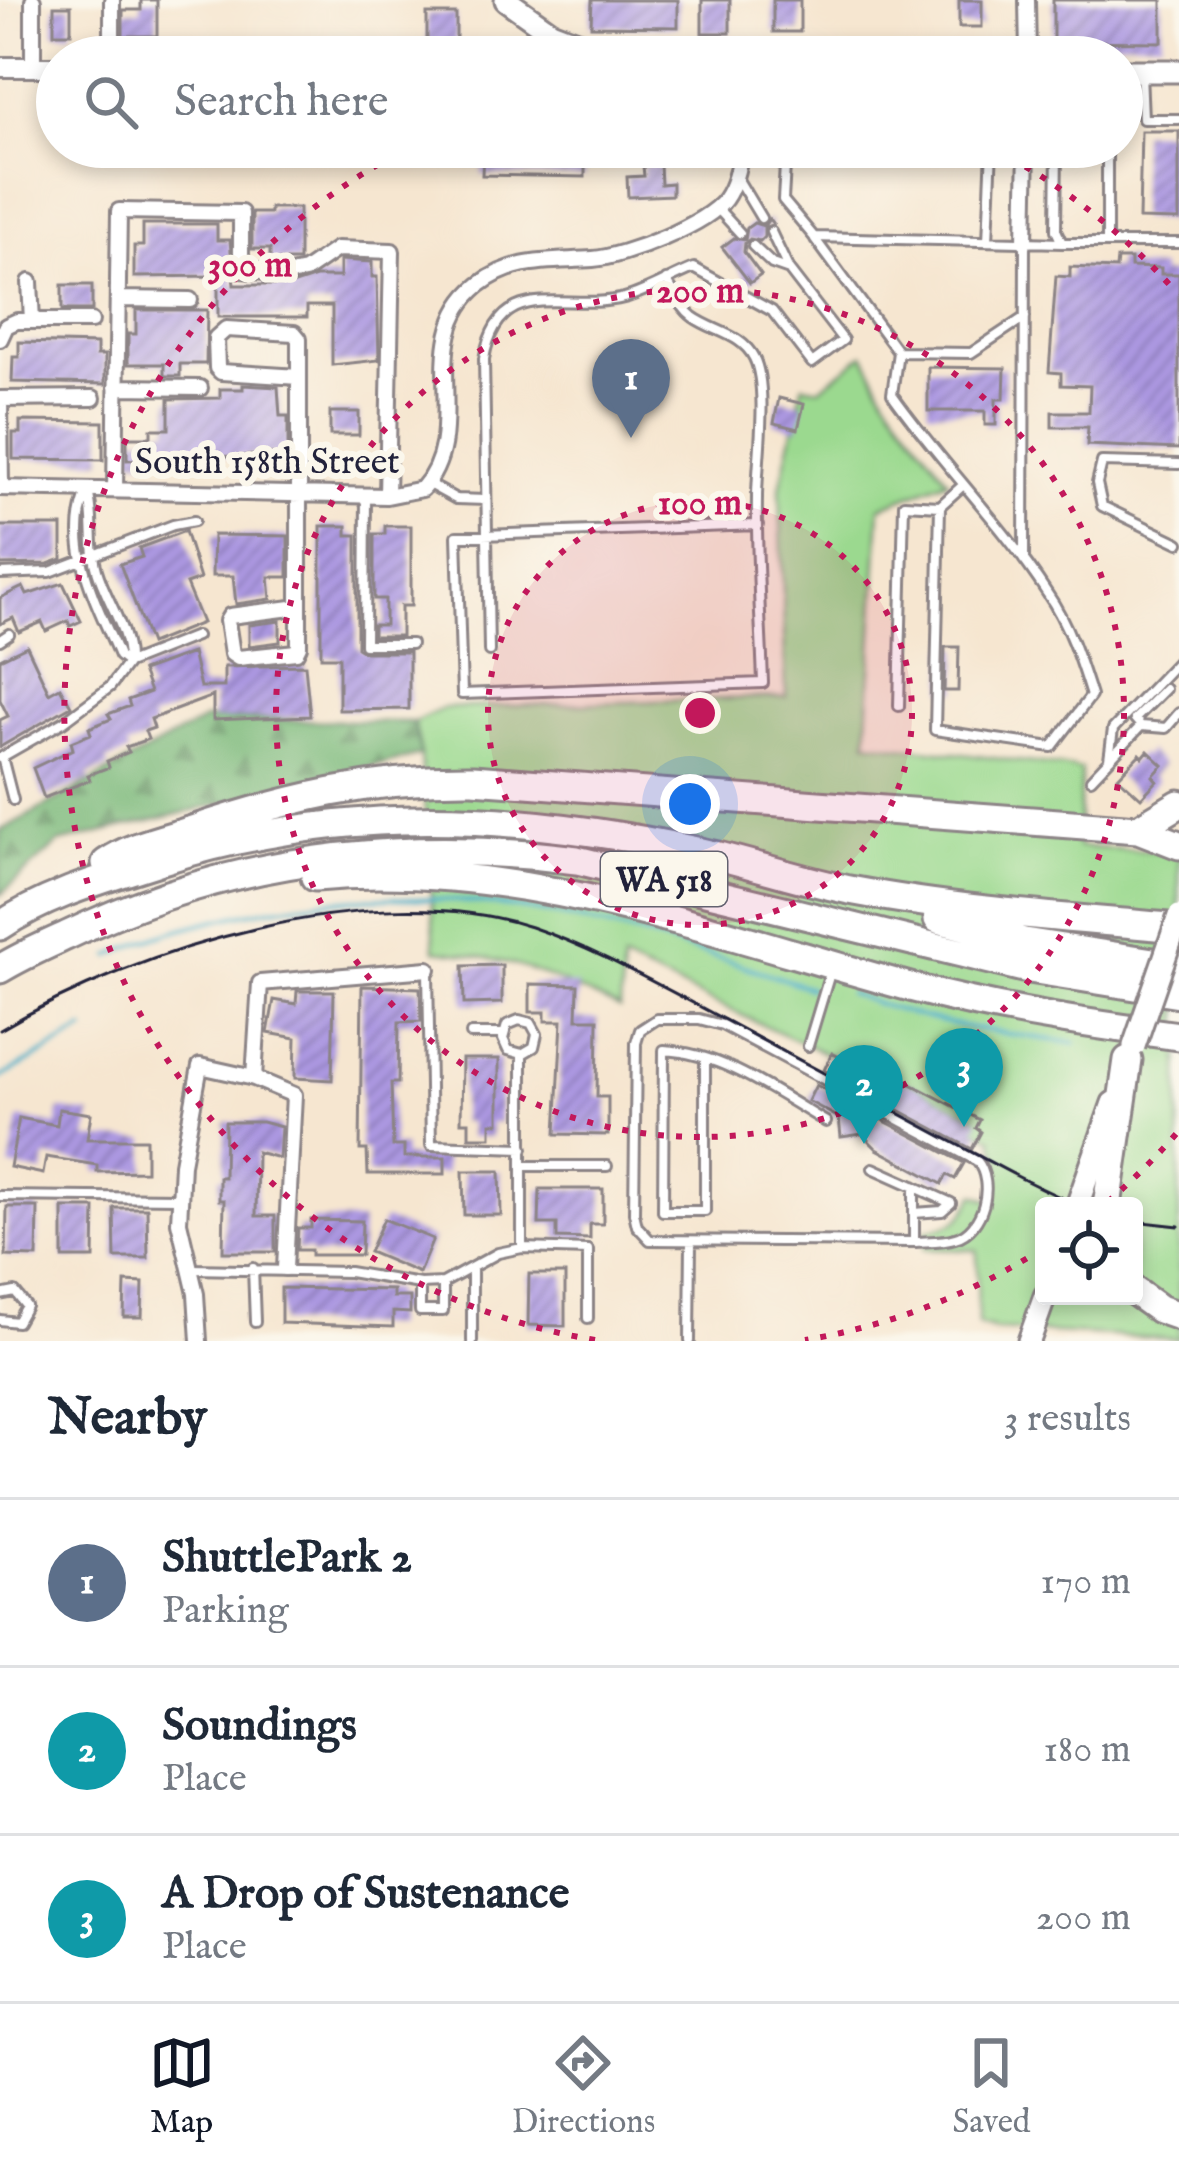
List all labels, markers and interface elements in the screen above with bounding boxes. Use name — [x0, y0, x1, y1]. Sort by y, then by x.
search box — [36, 36, 1143, 168]
icon: search — [78, 69, 144, 135]
text: Search here — [174, 74, 388, 131]
text: 300 m — [208, 243, 292, 289]
text: 200 m — [656, 269, 744, 315]
pin: 1 — [592, 339, 670, 438]
street label: South 158th Street — [134, 440, 400, 486]
text: 100 m — [658, 481, 742, 527]
centre of rings — [679, 692, 721, 734]
your location — [660, 774, 720, 834]
road number: WA 518 — [601, 852, 727, 906]
pin: 3 — [925, 1028, 1003, 1127]
pin: 2 — [825, 1045, 903, 1144]
map controls — [1035, 1197, 1143, 1305]
button: locate — [1035, 1197, 1143, 1305]
text: Nearby — [48, 1387, 207, 1452]
text: 3 results — [1004, 1395, 1131, 1444]
text: ShuttlePark 2 — [162, 1530, 412, 1587]
text: 1 — [80, 1558, 94, 1607]
text: 170 m — [1040, 1558, 1131, 1607]
text: Parking — [162, 1587, 289, 1636]
text: Soundings — [162, 1698, 357, 1755]
text: 2 — [78, 1726, 96, 1775]
text: 180 m — [1043, 1726, 1131, 1775]
text: Place — [162, 1755, 247, 1804]
text: A Drop of Sustenance — [162, 1866, 569, 1923]
text: 3 — [80, 1894, 94, 1943]
text: 200 m — [1036, 1894, 1131, 1943]
text: Place — [162, 1923, 247, 1972]
tab: Map — [149, 2030, 215, 2144]
tab: Directions — [512, 2030, 655, 2144]
tab: Saved — [952, 2030, 1030, 2144]

